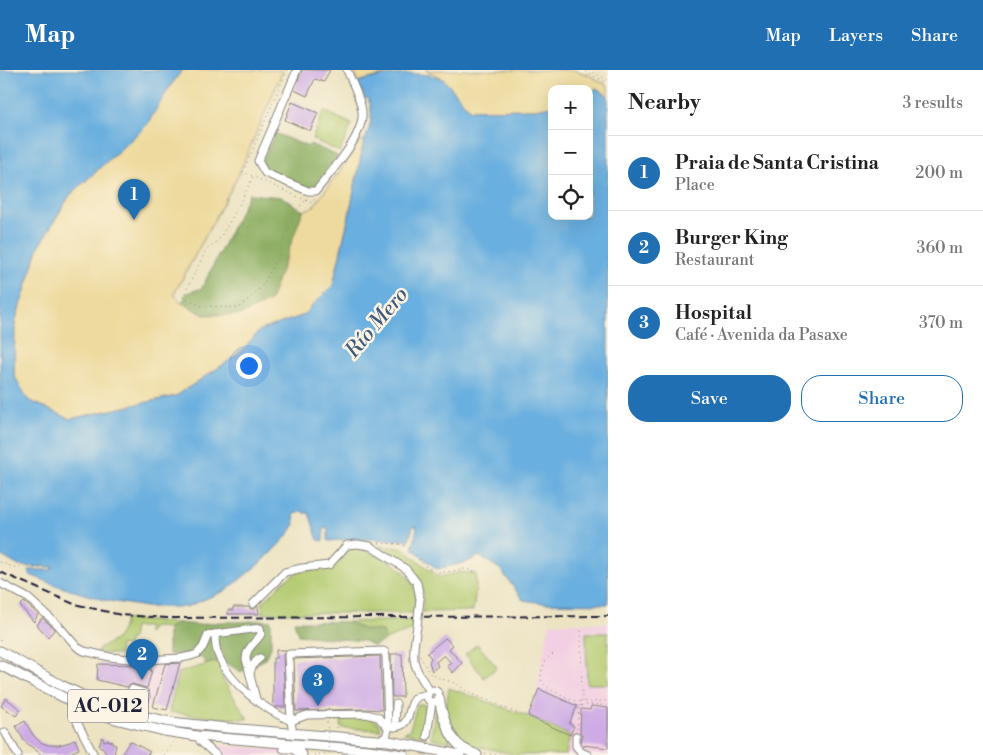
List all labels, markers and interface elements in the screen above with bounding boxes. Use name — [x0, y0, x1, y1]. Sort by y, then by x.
text: Map — [25, 20, 75, 50]
text: Map — [766, 24, 801, 47]
text: Layers — [829, 24, 883, 47]
text: Share — [911, 24, 958, 47]
map controls — [548, 85, 593, 220]
button: + — [548, 85, 593, 130]
text: Nearby — [628, 90, 701, 116]
text: 3 results — [902, 93, 963, 113]
button: − — [548, 130, 593, 175]
text: Praia de Santa Cristina — [675, 151, 879, 175]
text: 1 — [640, 163, 648, 183]
text: 200 m — [915, 163, 963, 183]
button: locate — [548, 175, 593, 220]
text: Place — [675, 175, 715, 195]
pin: 1 — [118, 179, 150, 220]
text: Burger King — [675, 226, 788, 250]
text: 2 — [639, 238, 649, 258]
text: 360 m — [917, 238, 963, 258]
text: Restaurant — [675, 250, 754, 270]
water label: Río Mero — [339, 282, 414, 364]
text: Hospital — [675, 301, 752, 325]
text: 3 — [639, 313, 649, 333]
text: 370 m — [919, 313, 963, 333]
text: Café · Avenida da Pasaxe — [675, 325, 848, 345]
your location — [236, 353, 262, 379]
button: Save — [628, 375, 791, 422]
button: Share — [801, 375, 963, 422]
pin: 2 — [126, 639, 158, 680]
pin: 3 — [302, 665, 334, 706]
road number: AC-012 — [68, 690, 148, 722]

